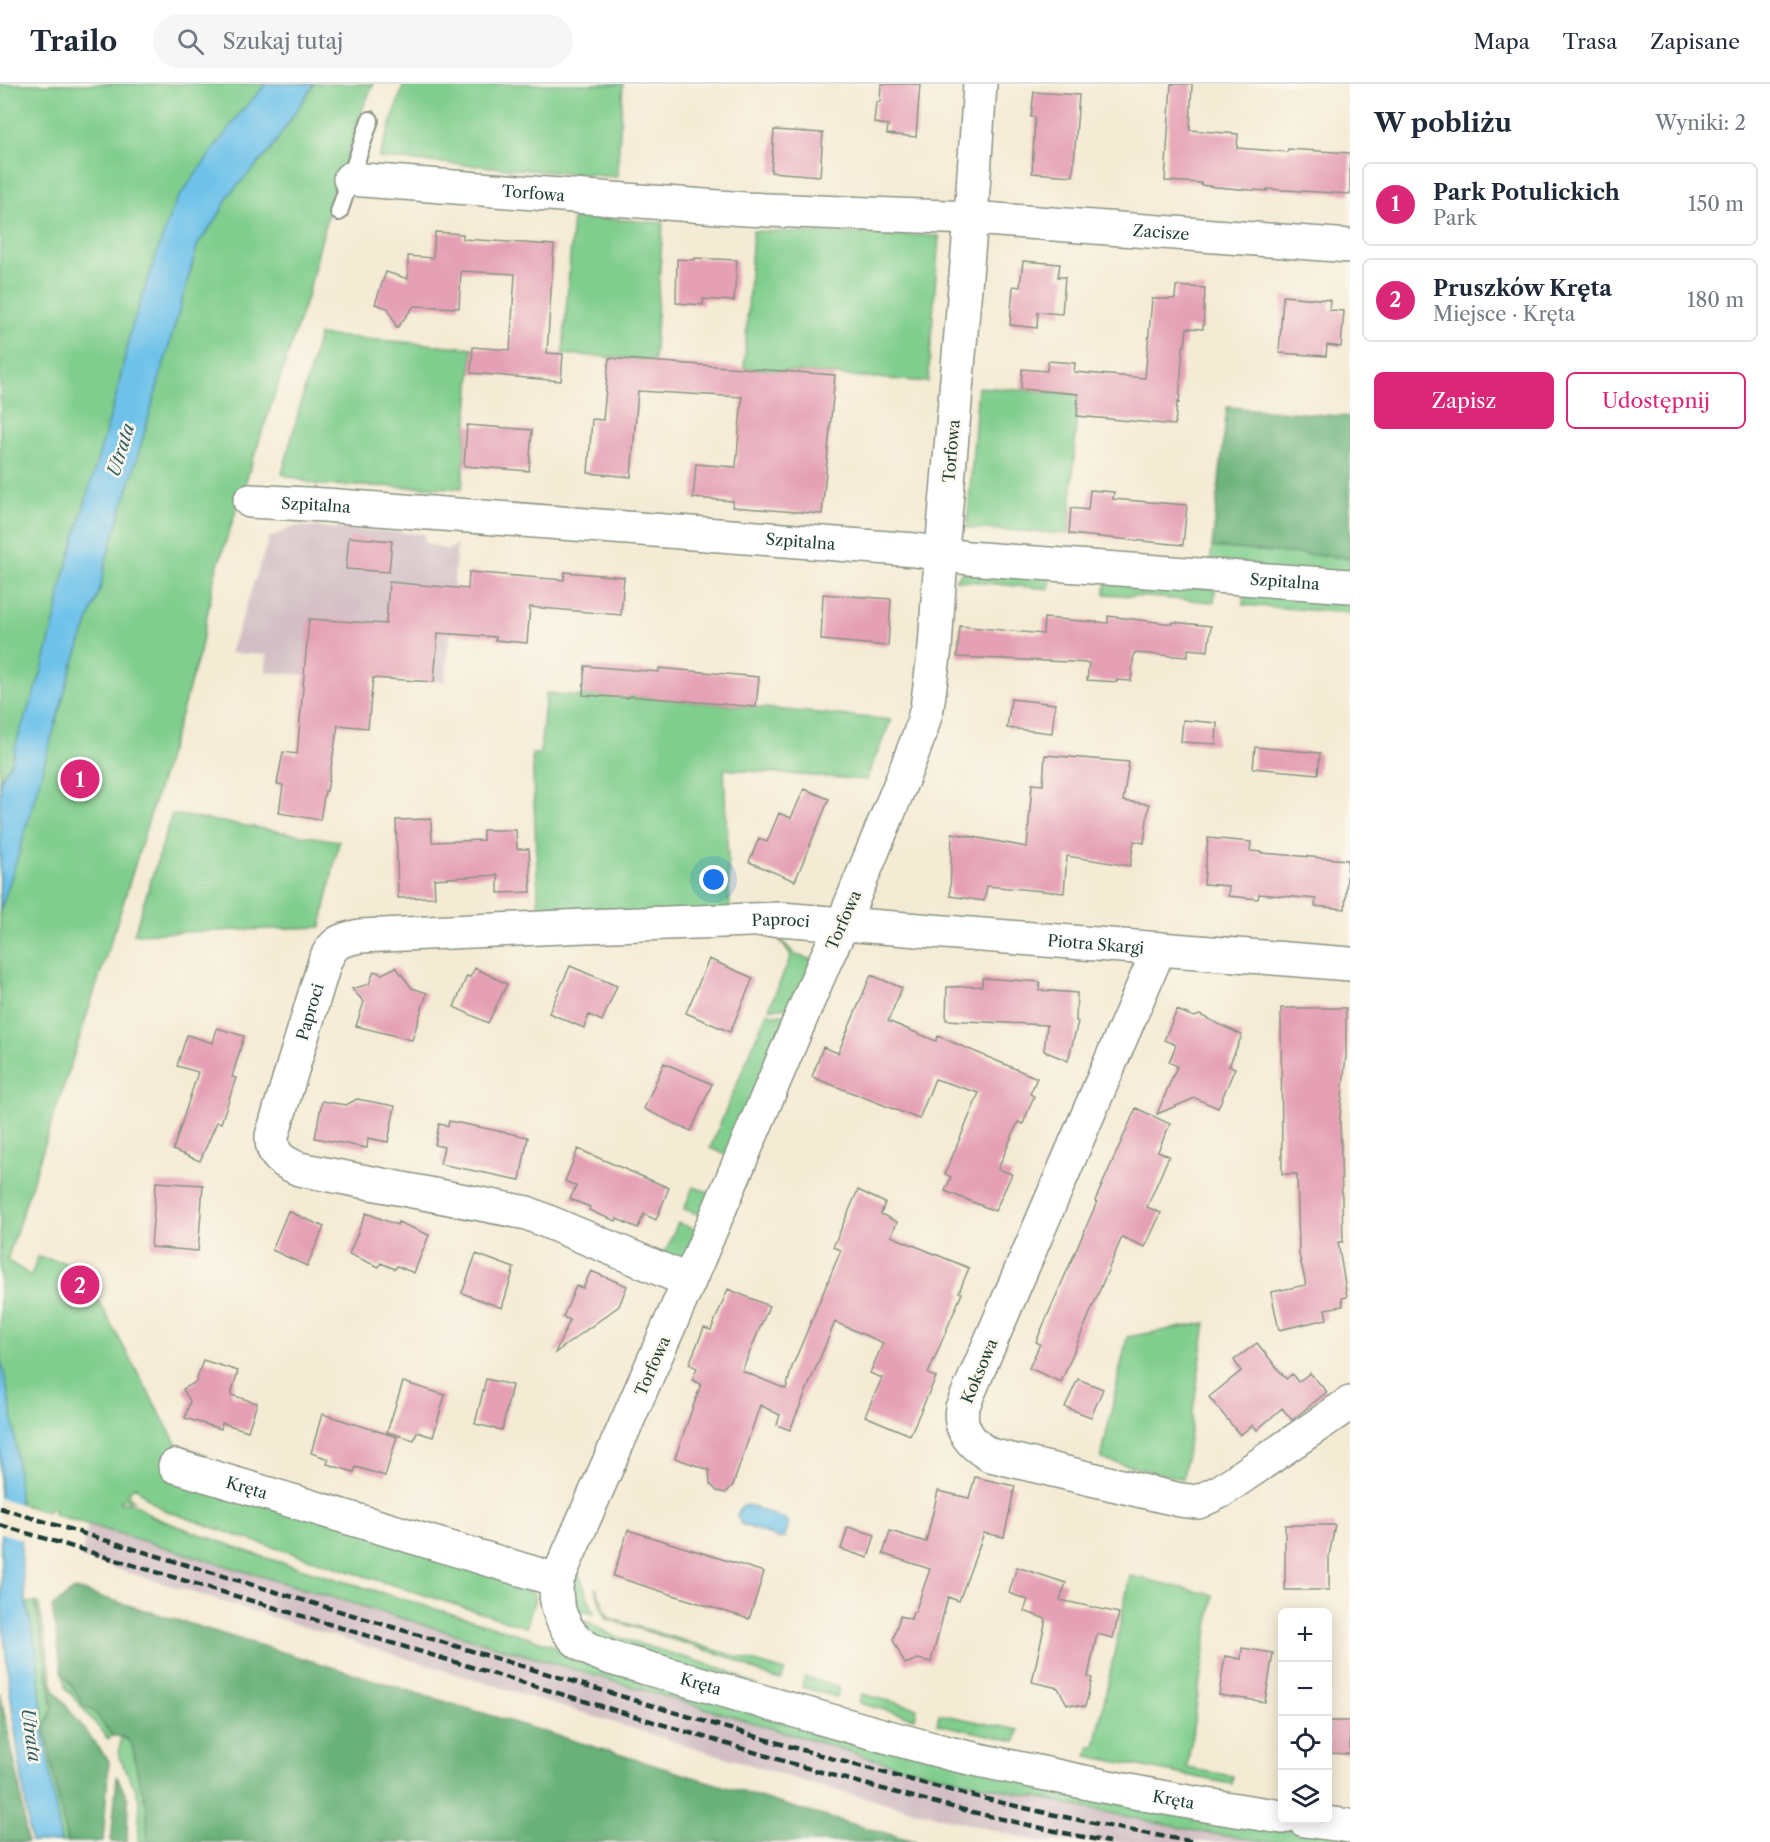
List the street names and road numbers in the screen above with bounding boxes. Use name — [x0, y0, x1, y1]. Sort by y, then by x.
street label: Torfowa — [501, 181, 566, 205]
street label: Zacisze — [1132, 220, 1190, 244]
street label: Torfowa — [938, 418, 964, 483]
street label: Szpitalna — [281, 493, 352, 517]
street label: Szpitalna — [765, 529, 837, 554]
street label: Szpitalna — [1249, 569, 1321, 594]
street label: Torfowa — [821, 887, 865, 953]
street label: Paproci — [751, 909, 811, 931]
street label: Piotra Skargi — [1047, 930, 1145, 958]
street label: Paproci — [292, 981, 328, 1043]
street label: Torfowa — [630, 1333, 674, 1399]
street label: Koksowa — [956, 1335, 1002, 1406]
street label: Kręta — [224, 1472, 270, 1503]
street label: Kręta — [678, 1668, 724, 1699]
street label: Kręta — [1151, 1786, 1197, 1813]

